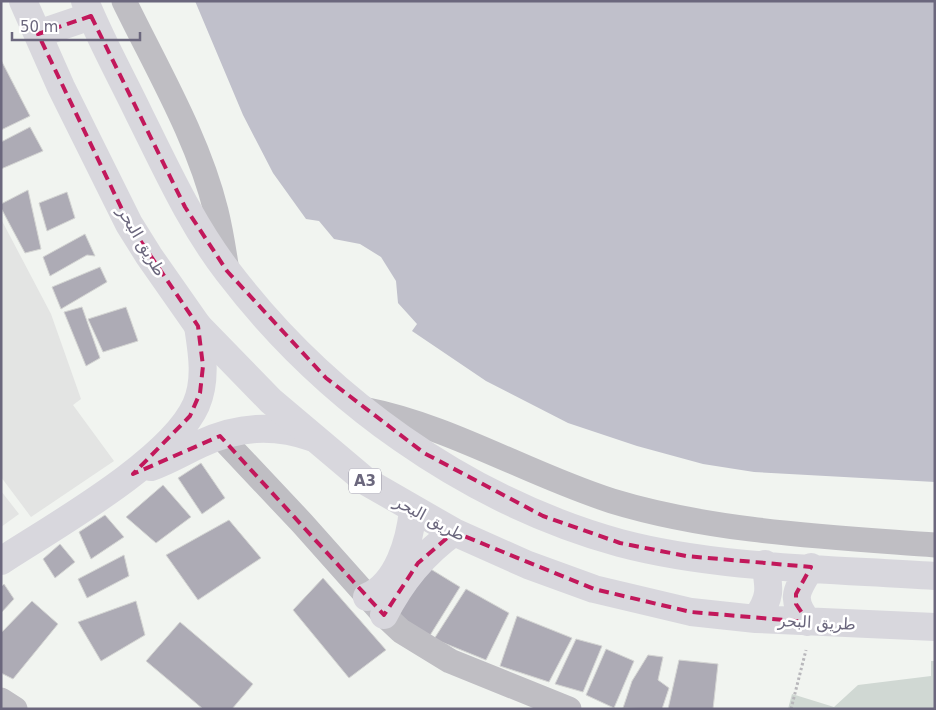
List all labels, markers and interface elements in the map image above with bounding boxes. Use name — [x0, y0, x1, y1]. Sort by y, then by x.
scale bar — [12, 10, 140, 42]
text: 50 m — [20, 18, 58, 36]
street label: طريق البحر — [112, 202, 170, 280]
road number: A3 — [349, 468, 381, 494]
street label: طريق البحر — [390, 491, 469, 546]
street label: طريق البحر — [777, 611, 856, 635]

